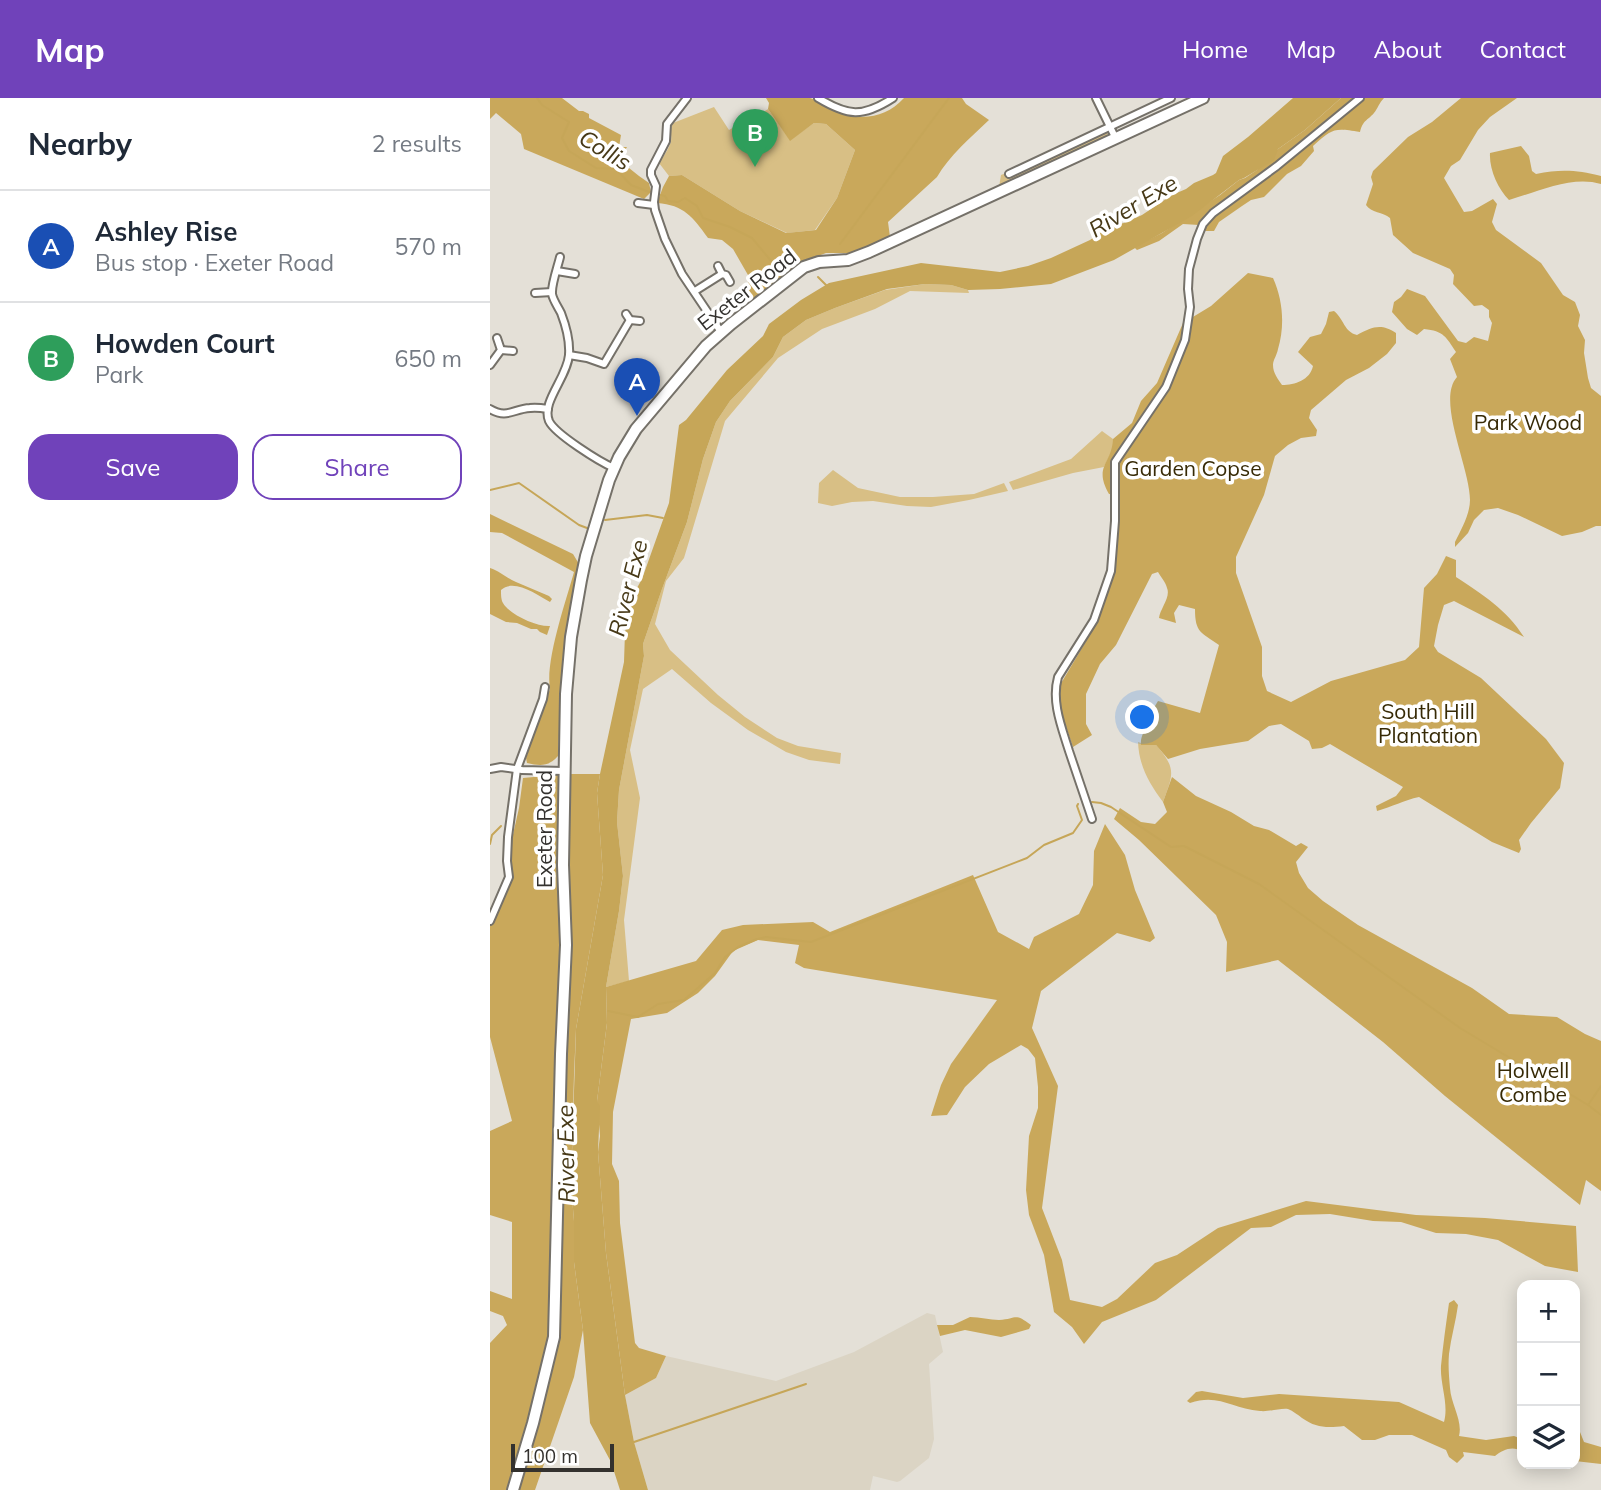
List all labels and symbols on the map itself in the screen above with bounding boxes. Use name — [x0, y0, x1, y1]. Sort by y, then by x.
pin: B — [732, 109, 778, 167]
water label: Collis — [574, 123, 637, 176]
water label: River Exe — [1083, 168, 1182, 243]
street label: Exeter Road — [692, 243, 801, 336]
pin: A — [614, 358, 660, 416]
park label: Park Wood — [1474, 409, 1582, 435]
park label: Garden Copse — [1124, 455, 1262, 481]
water label: River Exe — [602, 537, 653, 639]
park label: South Hill Plantation — [1378, 698, 1478, 748]
your location — [1125, 700, 1159, 734]
street label: Exeter Road — [531, 770, 557, 888]
park label: Holwell Combe — [1497, 1057, 1569, 1107]
water label: River Exe — [550, 1105, 581, 1203]
scale bar — [511, 1441, 614, 1473]

